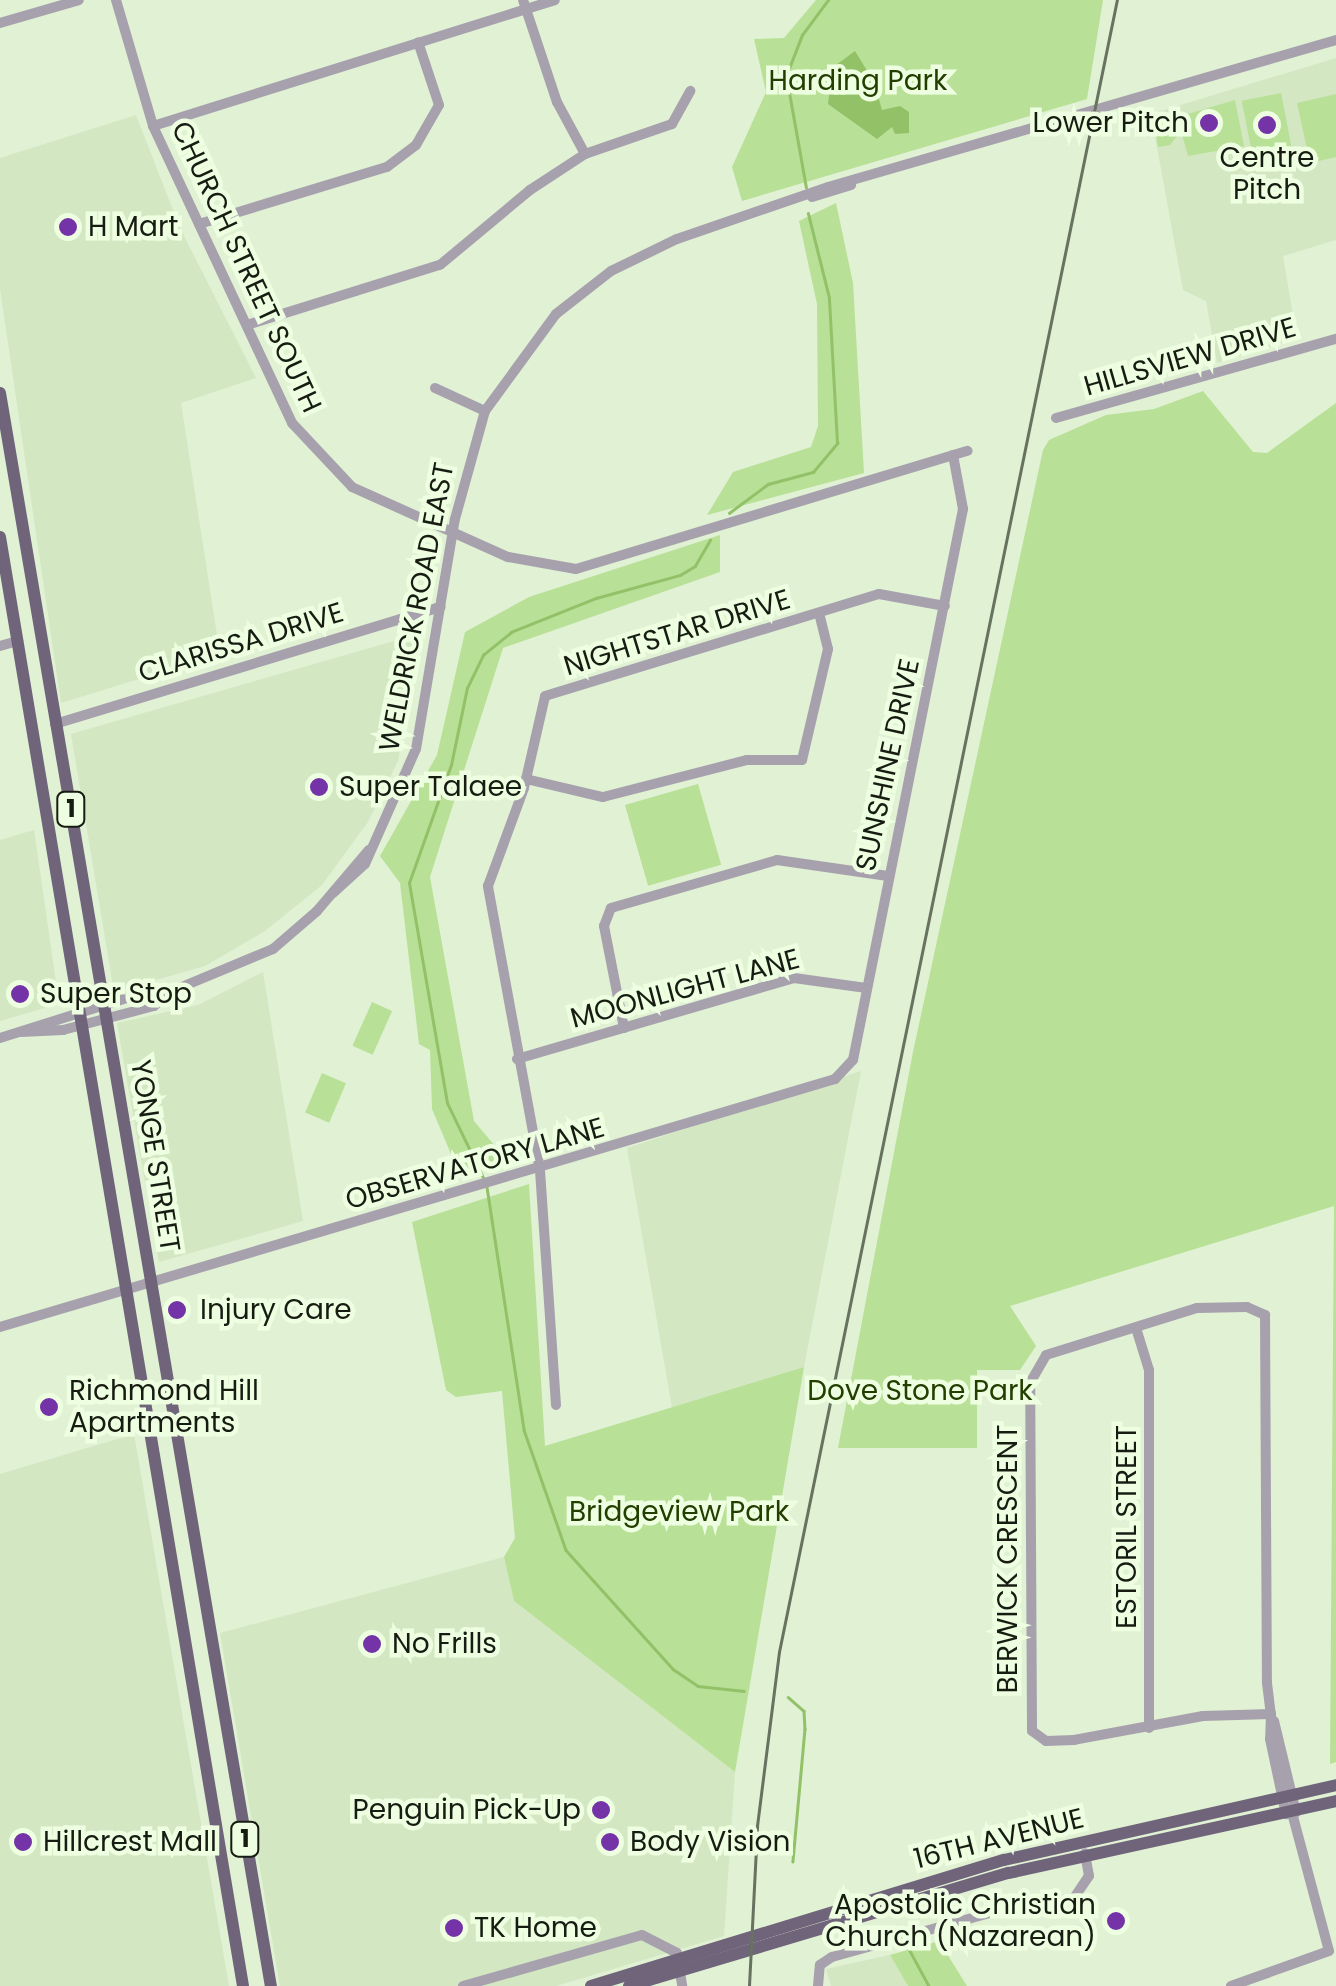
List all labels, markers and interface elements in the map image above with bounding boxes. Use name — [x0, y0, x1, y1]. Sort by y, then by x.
park label: Harding Park — [769, 64, 947, 98]
place label: Lower Pitch — [1033, 106, 1189, 140]
marker: Lower Pitch — [1198, 112, 1220, 134]
marker: Centre Pitch — [1256, 114, 1278, 136]
street label: CHURCH STREET SOUTH — [164, 116, 328, 418]
place label: Centre Pitch — [1220, 141, 1314, 207]
place label: H Mart — [88, 210, 179, 244]
marker: H Mart — [57, 216, 79, 238]
street label: HILLSVIEW DRIVE — [1080, 311, 1300, 403]
street label: WELDRICK ROAD EAST — [373, 460, 461, 754]
street label: NIGHTSTAR DRIVE — [560, 583, 794, 683]
street label: CLARISSA DRIVE — [134, 596, 348, 690]
street label: SUNSHINE DRIVE — [849, 656, 927, 874]
place label: Super Talaee — [339, 770, 522, 804]
marker: Super Talaee — [308, 776, 330, 798]
road number: 1 — [56, 789, 86, 829]
street label: MOONLIGHT LANE — [567, 942, 803, 1036]
place label: Super Stop — [40, 977, 192, 1011]
marker: Super Stop — [9, 983, 31, 1005]
street label: YONGE STREET — [123, 1057, 187, 1255]
street label: OBSERVATORY LANE — [342, 1111, 608, 1217]
place label: Injury Care — [200, 1293, 352, 1327]
marker: Injury Care — [164, 1297, 190, 1323]
place label: Richmond Hill Apartments — [69, 1374, 259, 1440]
park label: Dove Stone Park — [807, 1374, 1033, 1408]
marker: Richmond Hill Apartments — [38, 1396, 60, 1418]
street label: BERWICK CRESCENT — [991, 1425, 1025, 1693]
street label: ESTORIL STREET — [1110, 1425, 1144, 1629]
park label: Bridgeview Park — [569, 1495, 789, 1529]
place label: No Frills — [392, 1627, 497, 1661]
marker: No Frills — [361, 1633, 383, 1655]
place label: Penguin Pick-Up — [353, 1793, 581, 1827]
marker: Penguin Pick-Up — [590, 1799, 612, 1821]
street label: 16TH AVENUE — [911, 1802, 1087, 1876]
road number: 1 — [230, 1819, 260, 1859]
place label: Hillcrest Mall — [43, 1825, 217, 1859]
place label: Body Vision — [630, 1825, 790, 1859]
marker: Hillcrest Mall — [12, 1831, 34, 1853]
marker: Body Vision — [599, 1831, 621, 1853]
place label: Apostolic Christian Church (Nazarean) — [825, 1888, 1096, 1954]
marker: Apostolic Christian Church (Nazarean) — [1105, 1910, 1127, 1932]
place label: TK Home — [474, 1911, 597, 1945]
marker: TK Home — [443, 1917, 465, 1939]

